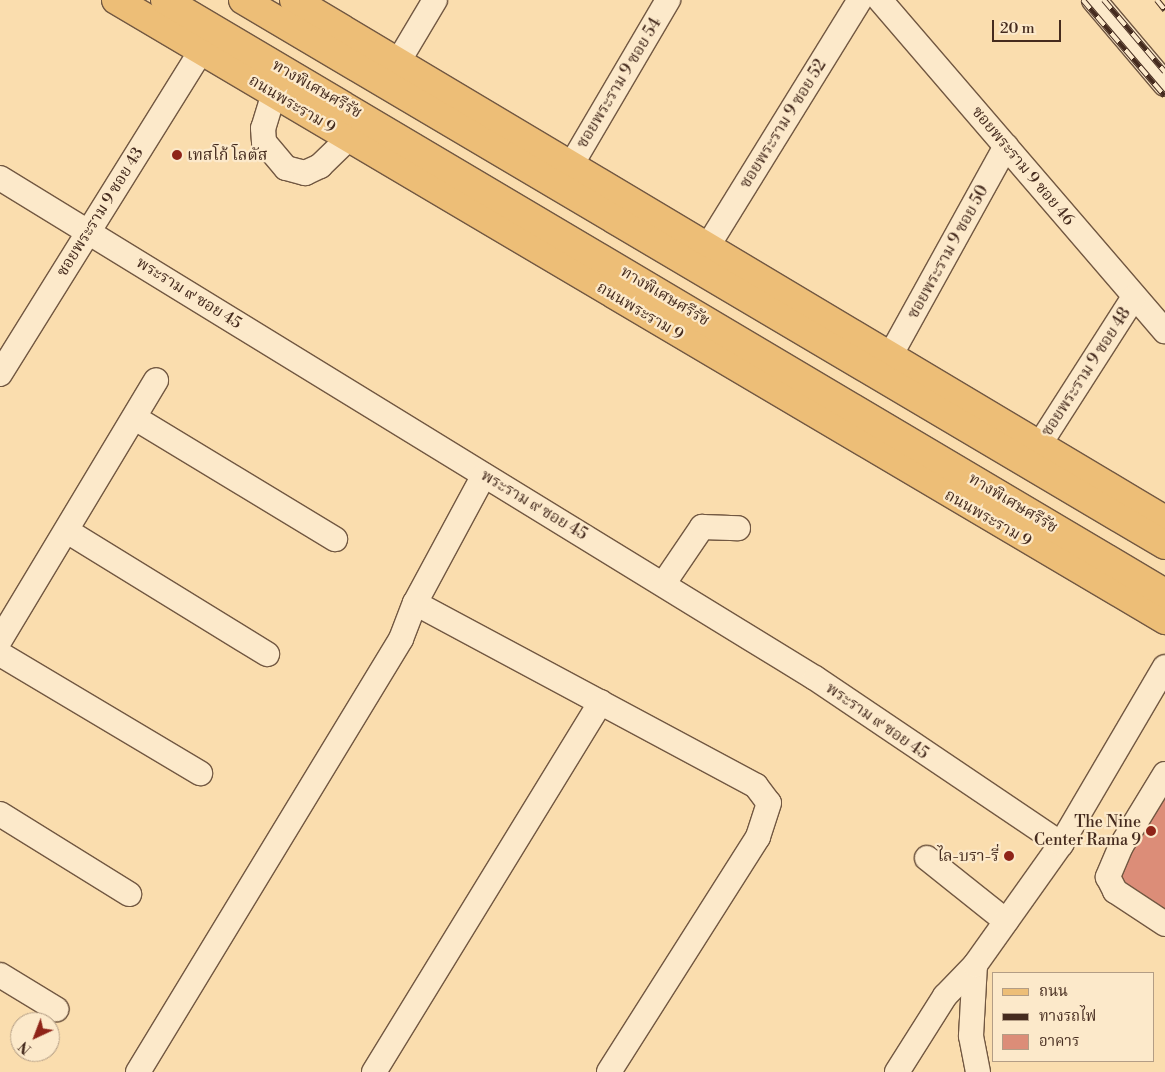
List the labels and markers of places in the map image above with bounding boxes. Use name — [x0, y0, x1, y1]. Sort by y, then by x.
place label: เทสโก้ โลตัส — [187, 145, 267, 165]
marker: เทสโก้ โลตัส — [171, 149, 183, 161]
place label: The Nine Center Rama 9 — [1034, 812, 1141, 850]
marker: The Nine Center Rama 9 — [1145, 825, 1157, 837]
place label: ไล-บรา-รี่ — [937, 846, 999, 866]
marker: ไล-บรา-รี่ — [1003, 850, 1015, 862]

